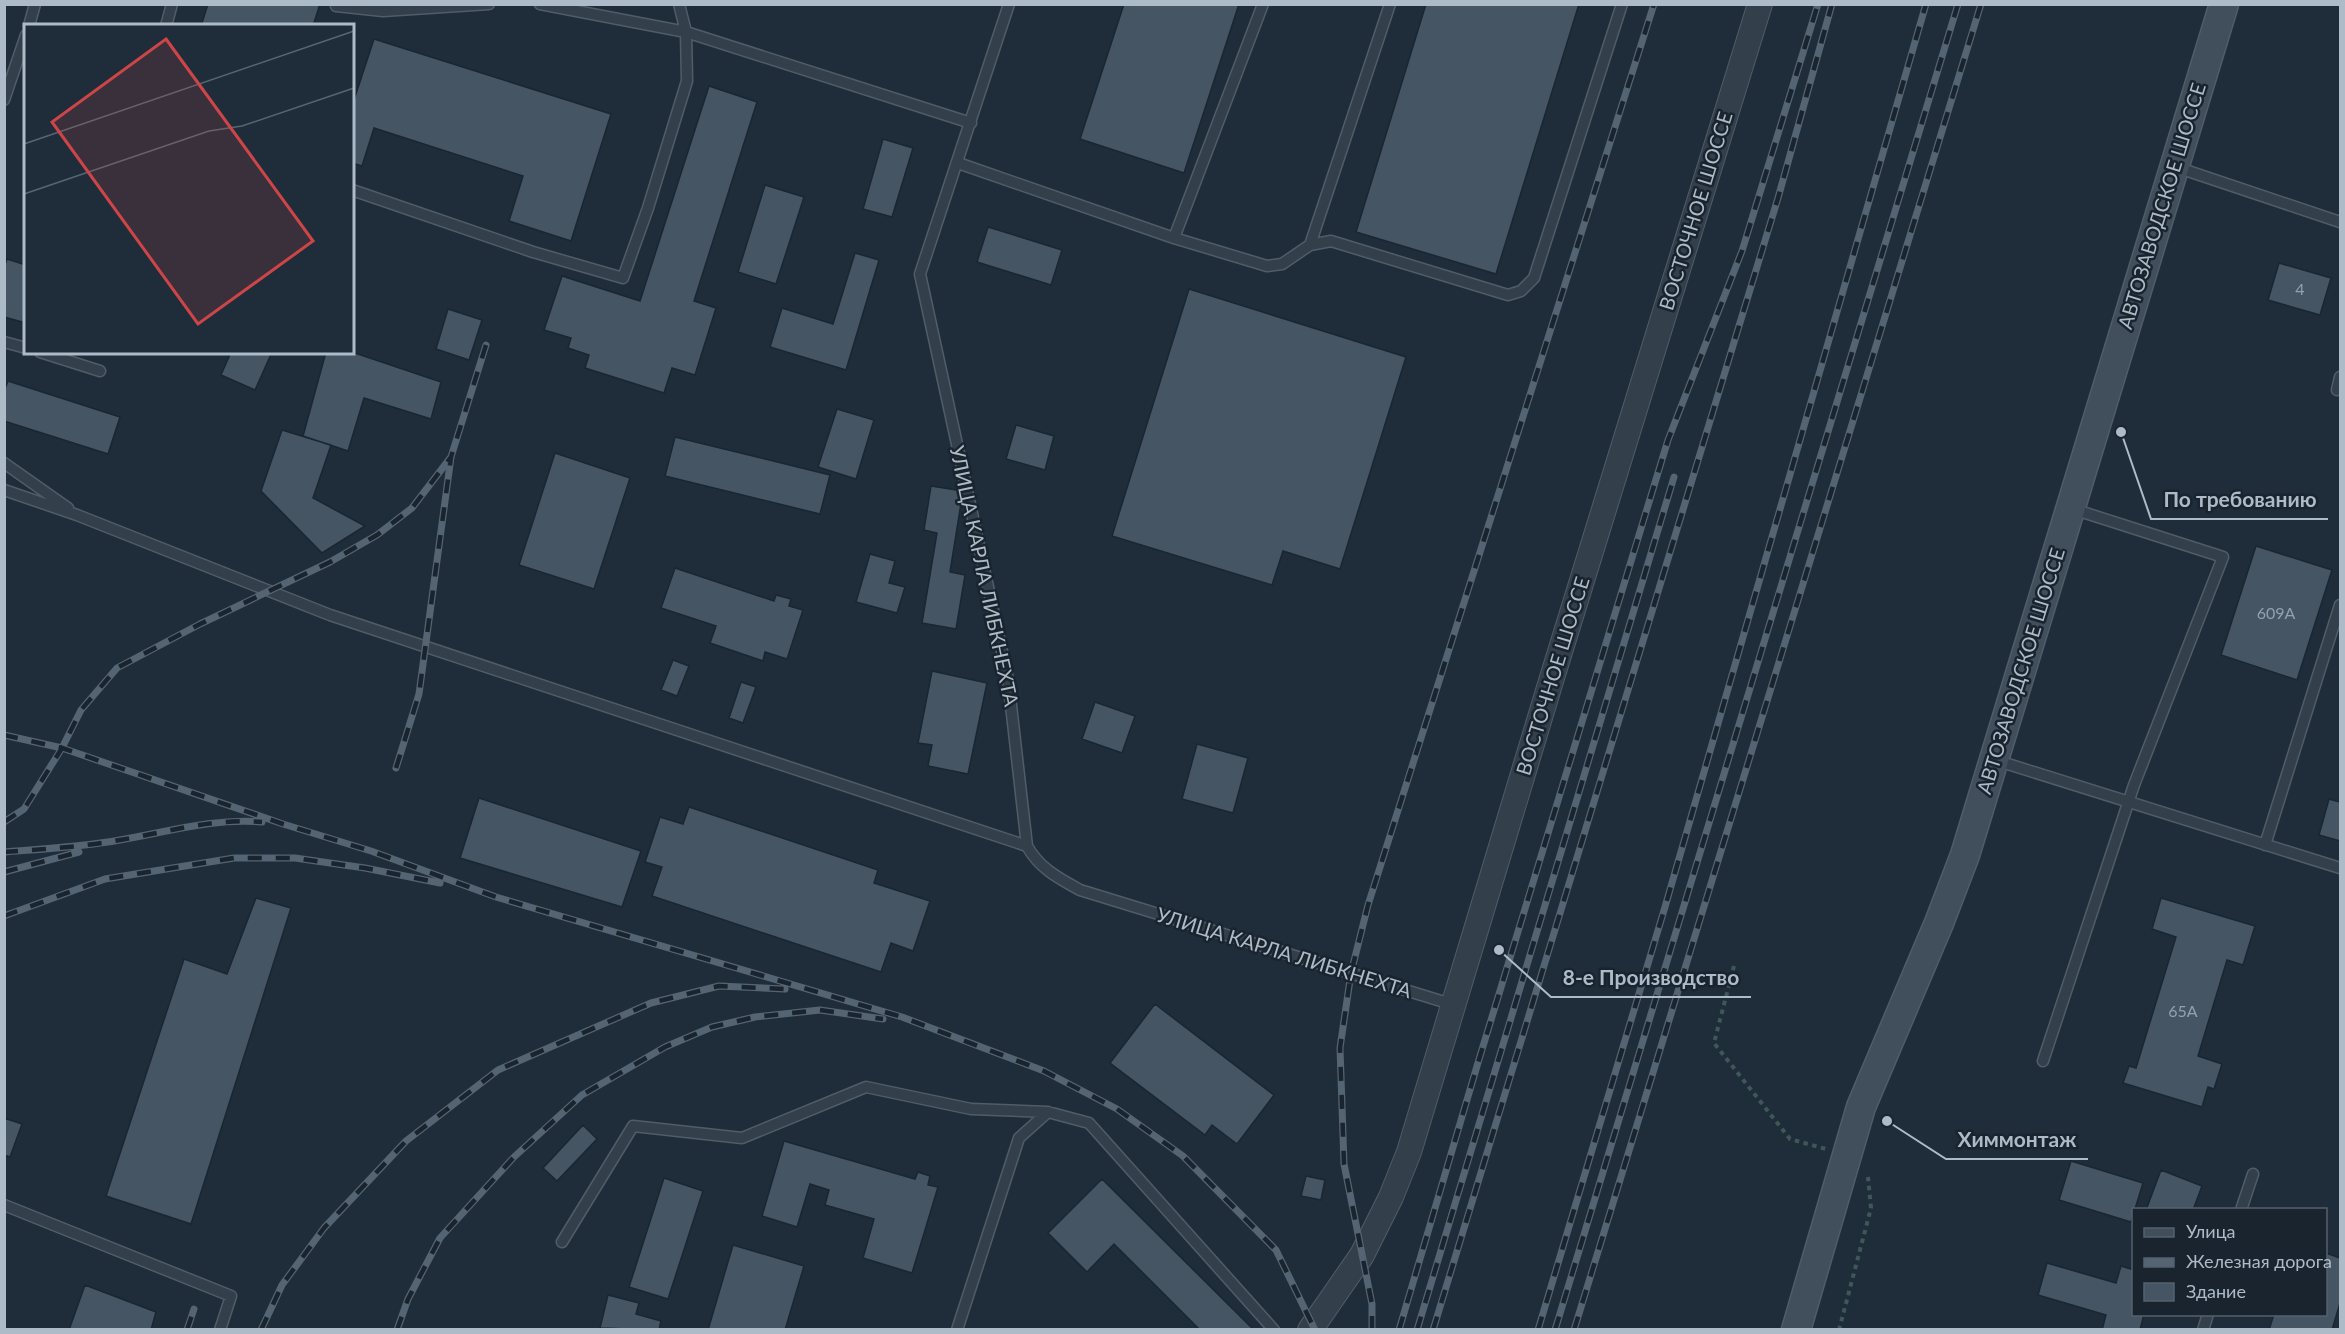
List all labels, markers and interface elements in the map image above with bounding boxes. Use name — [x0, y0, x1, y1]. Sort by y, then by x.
inset map — [24, 24, 354, 354]
street label: АВТОЗАВОДСКОЕ ШОССЕ — [2112, 80, 2210, 332]
street label: ВОСТОЧНОЕ ШОССЕ — [1653, 109, 1737, 313]
house number: 4 — [2295, 279, 2305, 298]
street label: УЛИЦА КАРЛА ЛИБКНЕХТА — [946, 443, 1024, 709]
callout: По требованию — [2151, 480, 2328, 519]
text: По требованию — [2163, 486, 2317, 511]
street label: АВТОЗАВОДСКОЕ ШОССЕ — [1971, 545, 2069, 797]
street label: ВОСТОЧНОЕ ШОССЕ — [1510, 574, 1594, 778]
house number: 609А — [2257, 603, 2296, 622]
street label: УЛИЦА КАРЛА ЛИБКНЕХТА — [1154, 902, 1415, 1002]
callout: 8-е Производство — [1551, 958, 1751, 997]
text: 8-е Производство — [1563, 964, 1739, 989]
house number: 65А — [2168, 1001, 2198, 1020]
callout: Химмонтаж — [1946, 1120, 2088, 1159]
text: Химмонтаж — [1958, 1126, 2076, 1151]
legend — [2132, 1208, 2327, 1316]
text: Улица — [2186, 1220, 2236, 1242]
text: Железная дорога — [2186, 1250, 2332, 1272]
text: Здание — [2186, 1280, 2246, 1302]

